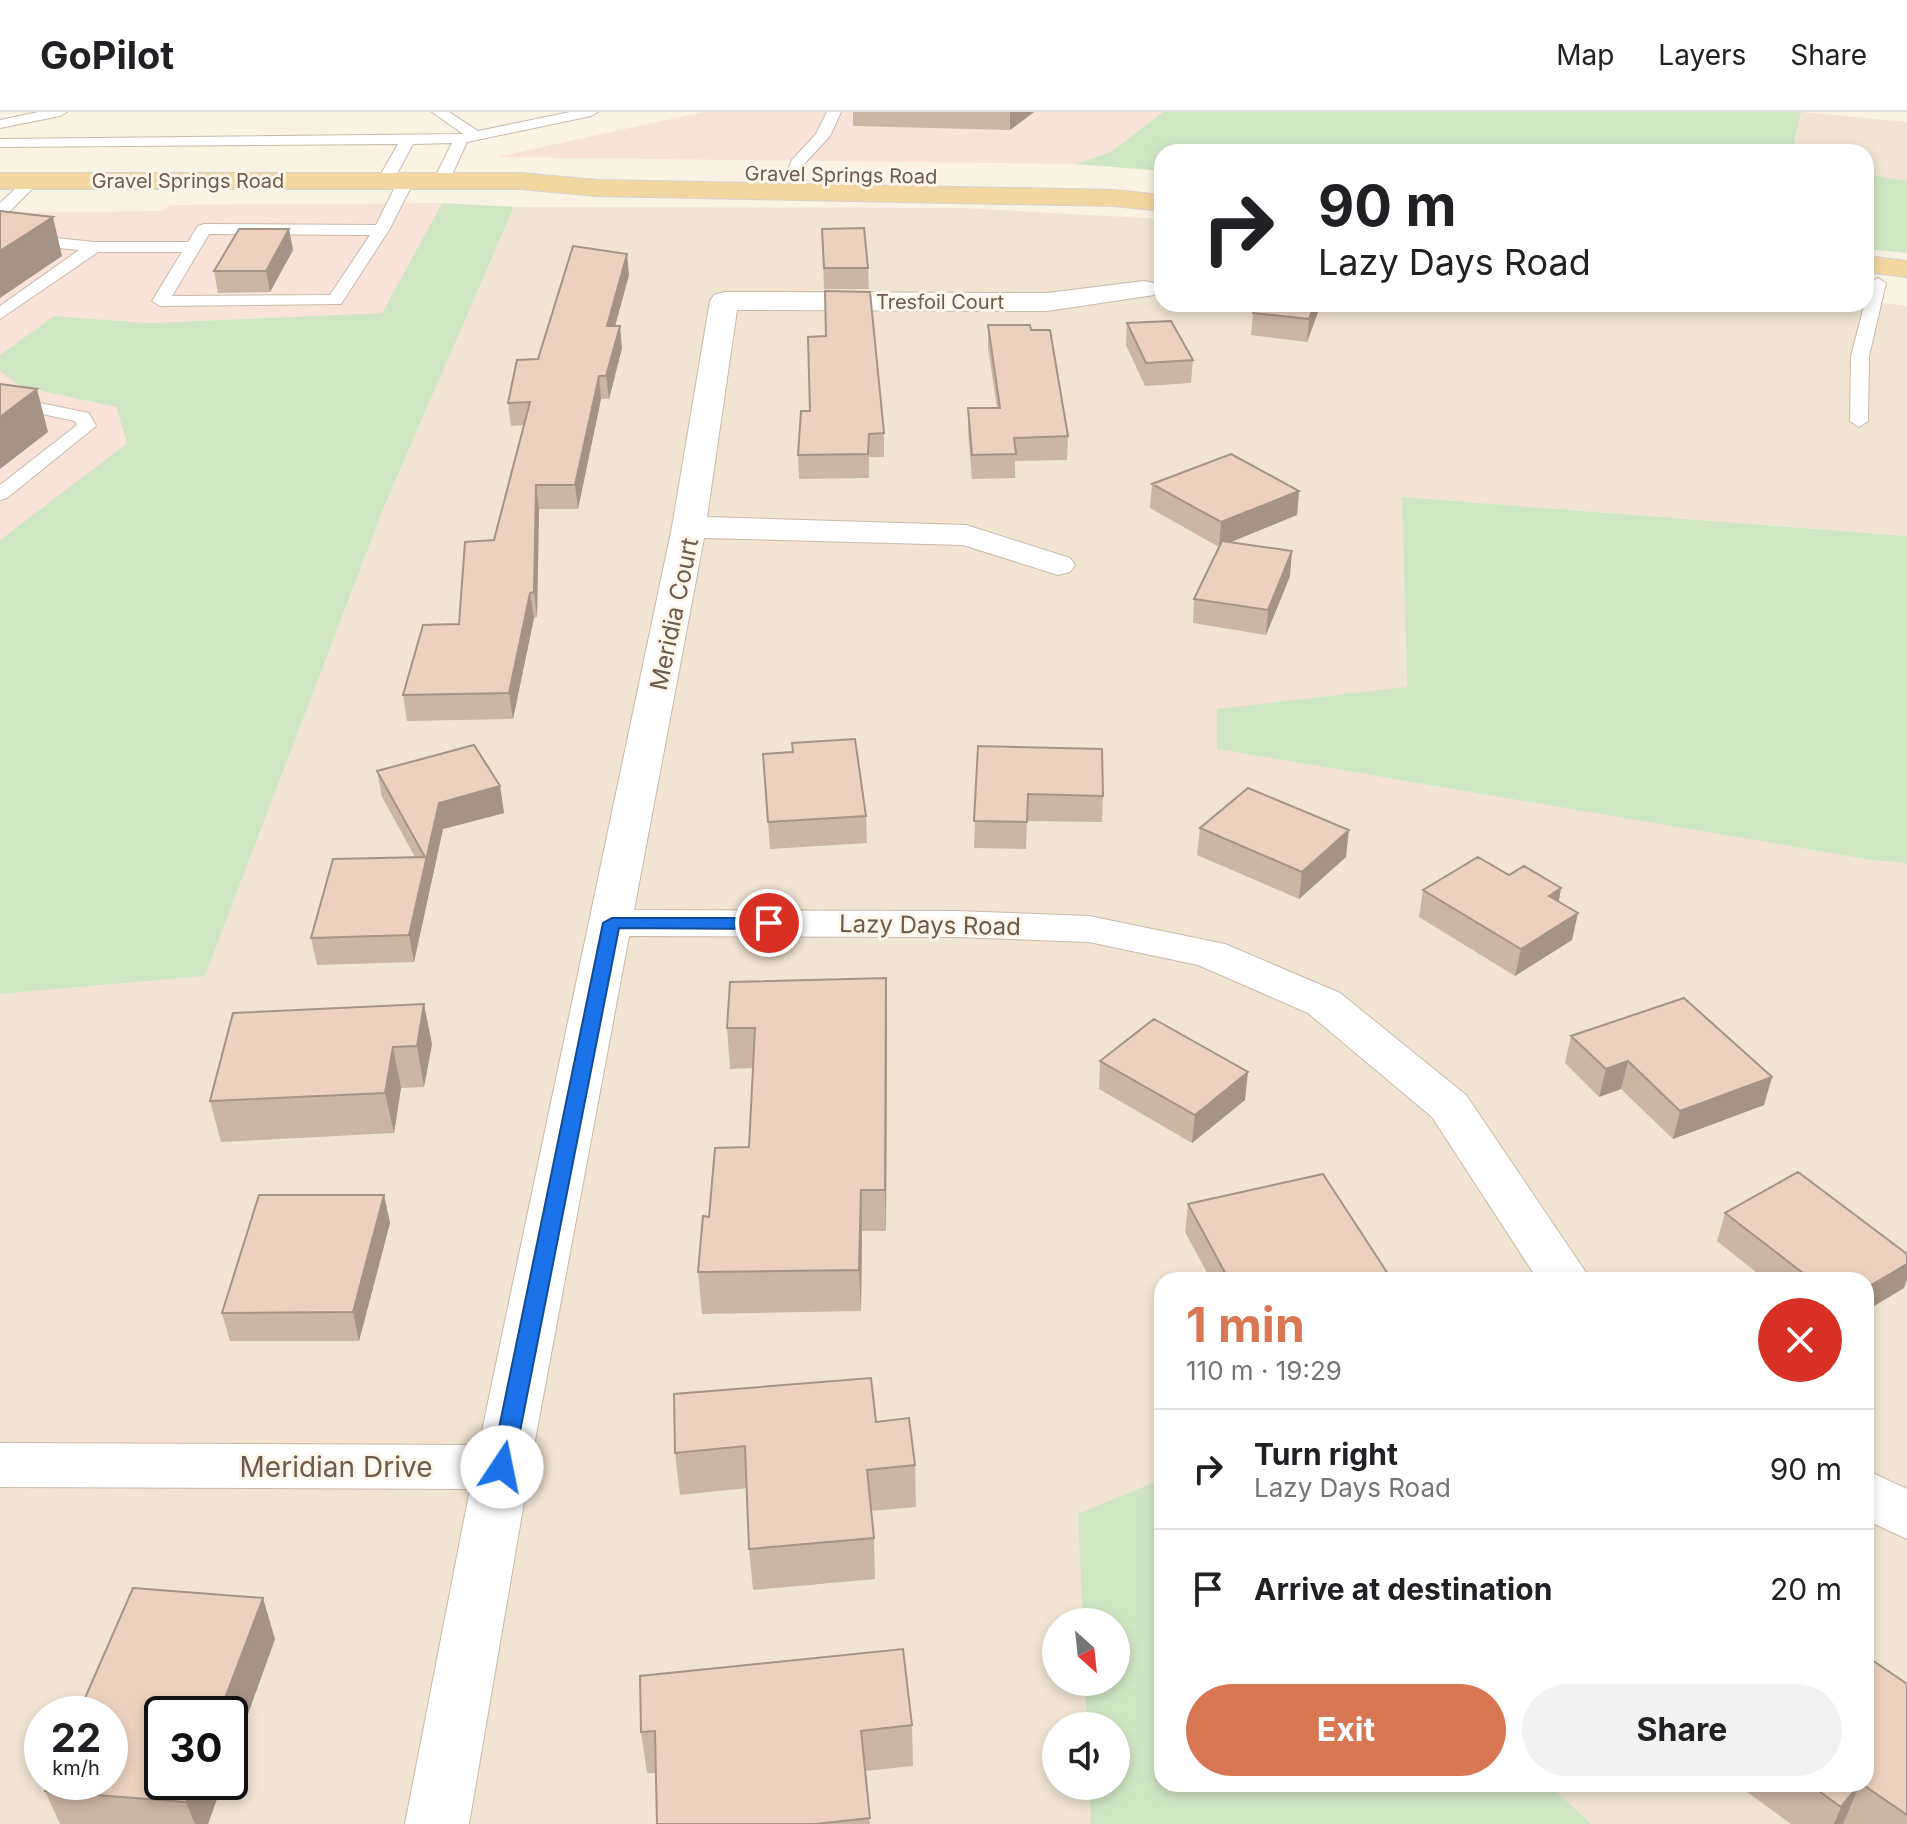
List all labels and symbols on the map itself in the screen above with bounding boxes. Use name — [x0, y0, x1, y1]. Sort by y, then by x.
street label: Gravel Springs Road — [744, 161, 938, 189]
street label: Gravel Springs Road — [92, 169, 284, 193]
street label: Tresfoil Court — [876, 290, 1005, 314]
street label: Meridia Court — [644, 535, 704, 693]
pin — [735, 889, 803, 957]
street label: Lazy Days Road — [839, 909, 1021, 941]
position arrow — [460, 1425, 544, 1509]
street label: Meridian Drive — [240, 1450, 432, 1484]
north arrow — [1042, 1608, 1130, 1696]
speed limit sign: 30 — [144, 1696, 248, 1800]

